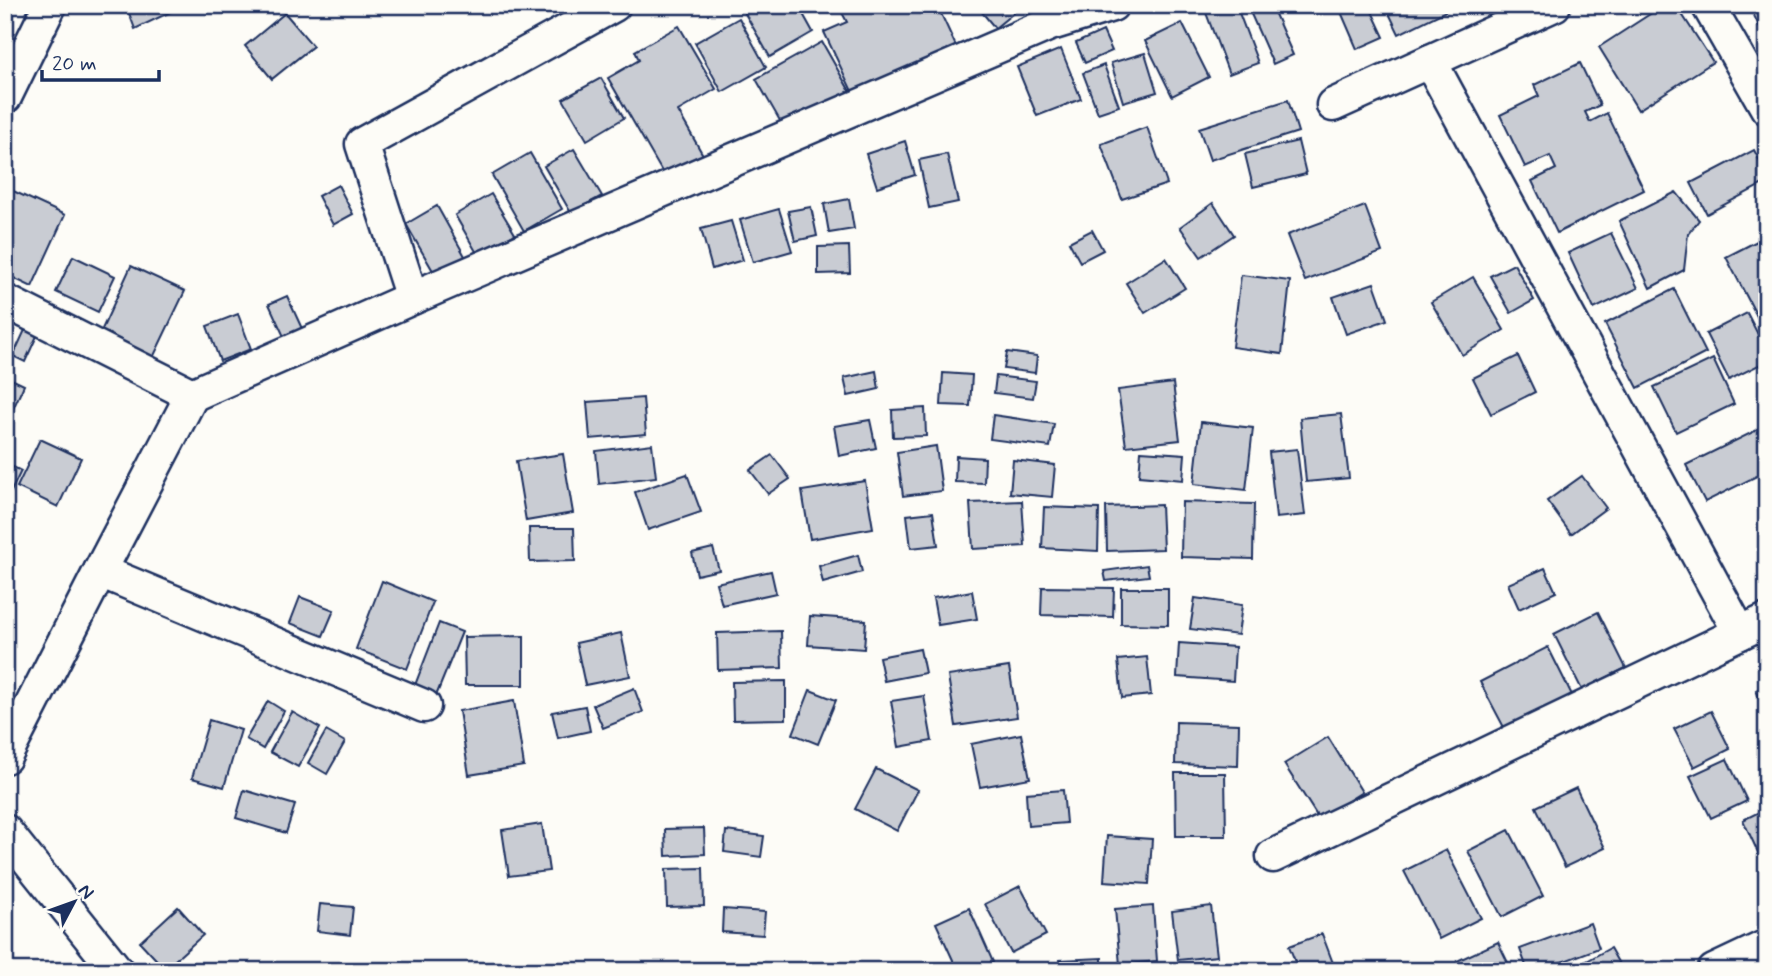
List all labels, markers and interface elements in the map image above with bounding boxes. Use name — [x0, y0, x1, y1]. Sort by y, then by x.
scale bar — [42, 38, 159, 82]
text: 20 m — [52, 50, 97, 78]
north arrow — [38, 867, 108, 937]
text: N — [72, 879, 99, 905]

